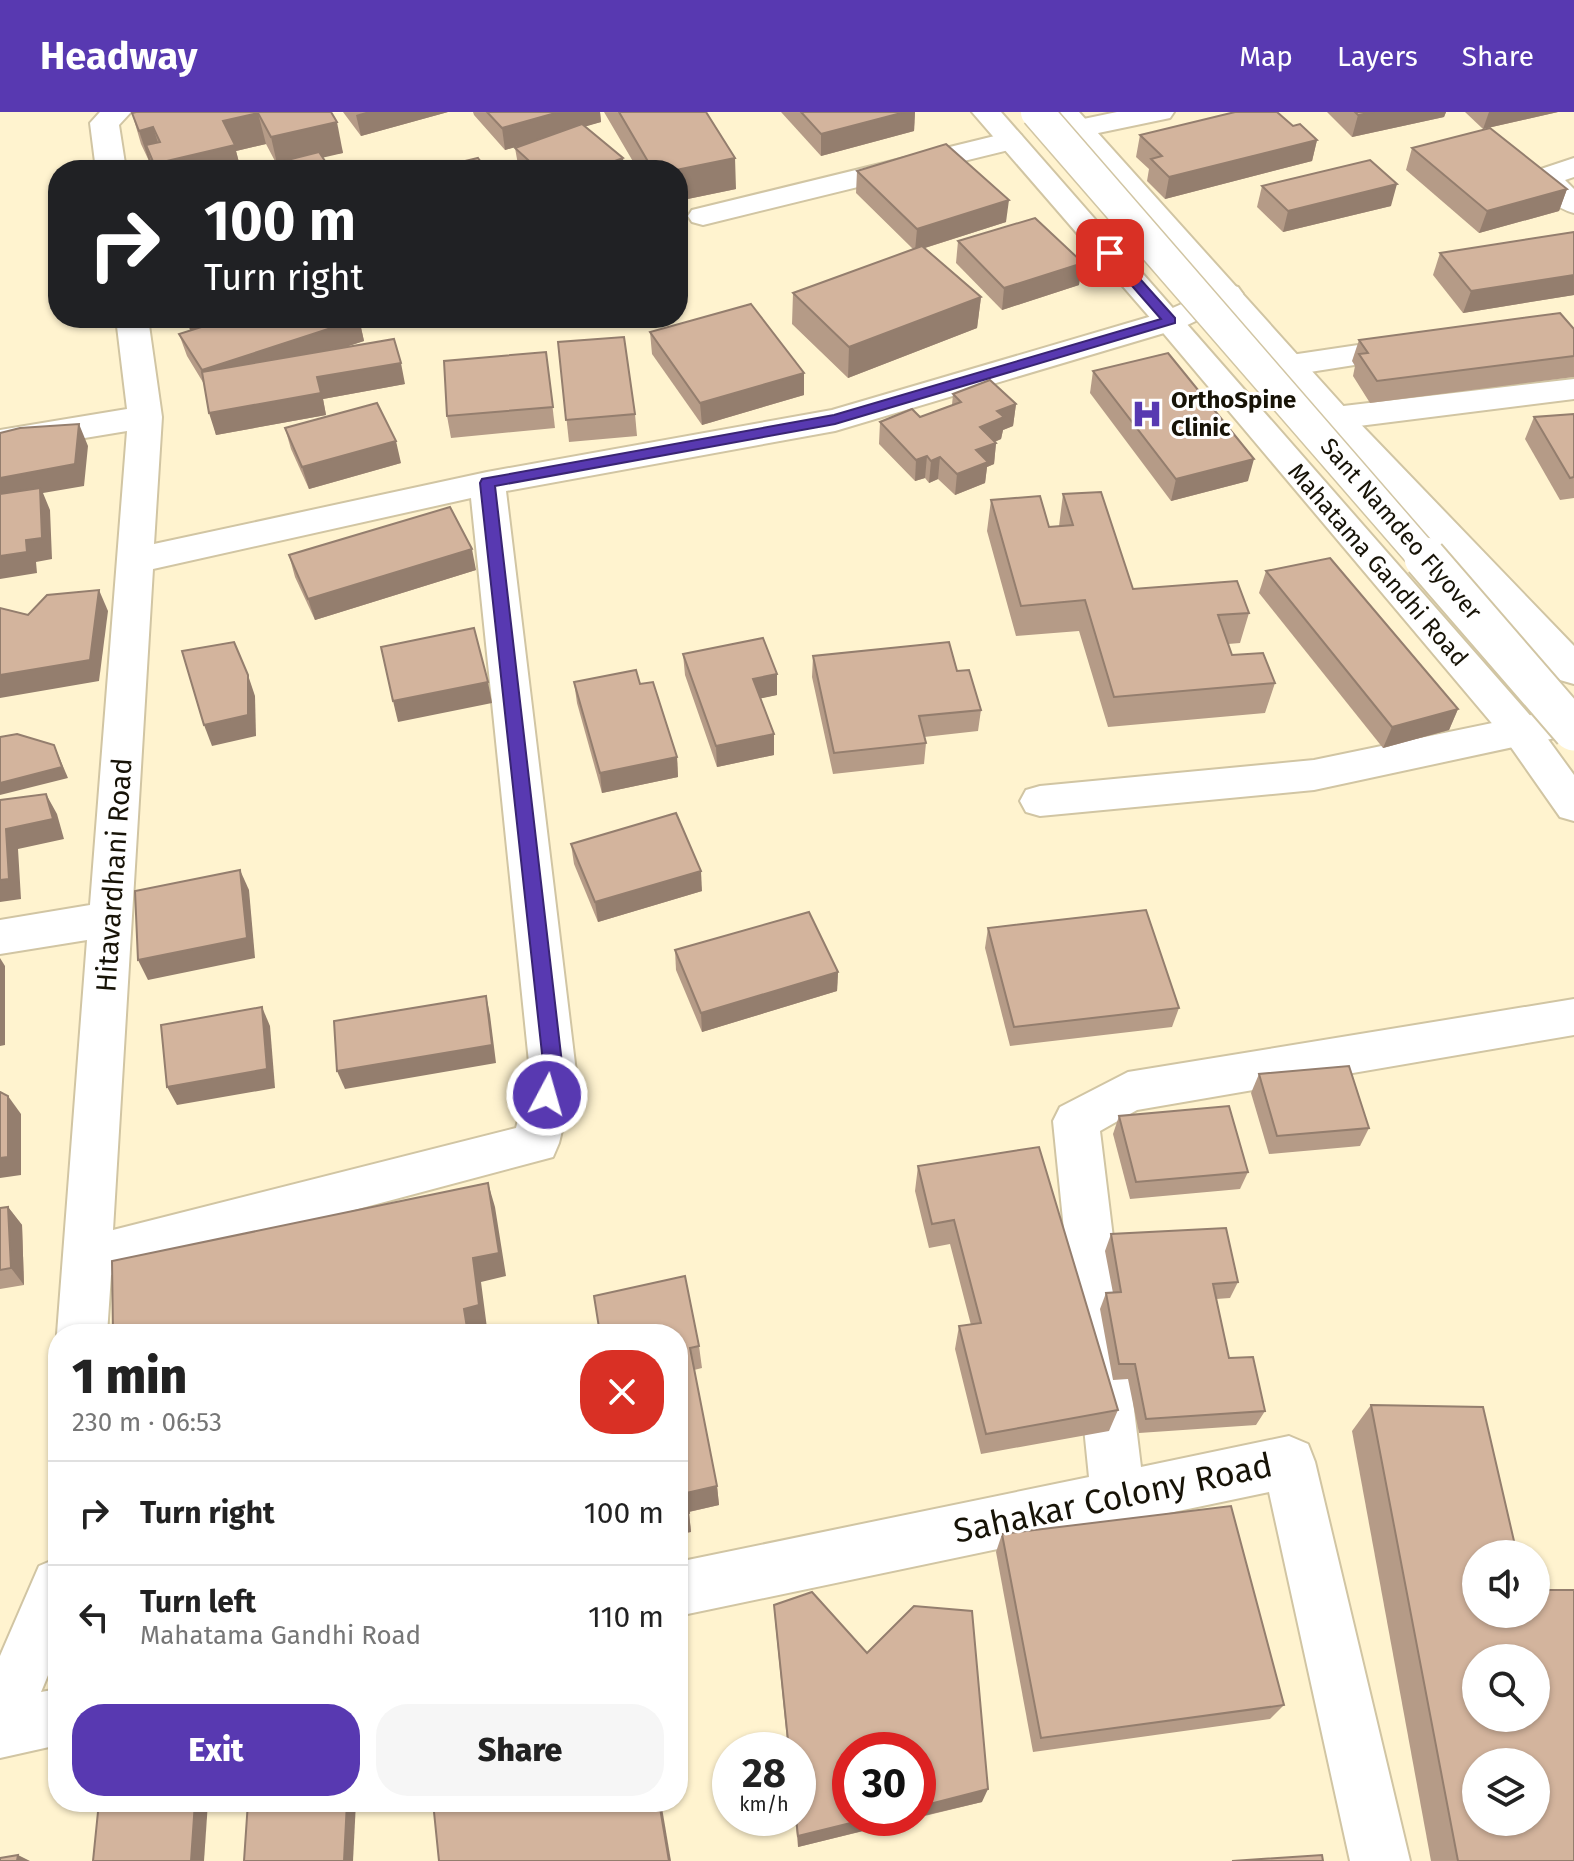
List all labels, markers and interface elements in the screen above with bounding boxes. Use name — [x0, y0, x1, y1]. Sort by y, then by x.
text: Headway — [40, 33, 197, 79]
text: Map — [1239, 40, 1293, 73]
text: Layers — [1337, 40, 1418, 73]
text: Share — [1462, 40, 1534, 73]
text: 100 m — [204, 188, 356, 255]
icon: right — [72, 192, 176, 296]
pin — [1076, 219, 1144, 287]
icon: arrive — [1088, 231, 1132, 275]
text: Turn right — [204, 256, 364, 300]
place label: OrthoSpine Clinic — [1171, 386, 1296, 442]
hospital icon: OrthoSpine Clinic — [1130, 397, 1164, 431]
street label: Sant Namdeo Flyover — [1315, 433, 1488, 626]
street label: Mahatama Gandhi Road — [1282, 458, 1474, 672]
street label: Hitavardhani Road — [89, 757, 139, 993]
position arrow — [505, 1053, 589, 1137]
text: 1 min — [72, 1348, 187, 1406]
button: close — [580, 1350, 664, 1434]
text: 230 m · 06:53 — [72, 1407, 222, 1438]
street label: Sahakar Colony Road — [950, 1444, 1276, 1552]
icon: right — [72, 1491, 116, 1535]
text: Turn right — [140, 1495, 275, 1531]
text: 100 m — [584, 1495, 664, 1531]
map controls — [1462, 1540, 1550, 1836]
button: sound — [1462, 1540, 1550, 1628]
text: Turn left — [140, 1584, 256, 1620]
icon: left — [72, 1595, 116, 1639]
text: 110 m — [588, 1599, 664, 1635]
text: Mahatama Gandhi Road — [140, 1620, 421, 1651]
button: search — [1462, 1644, 1550, 1732]
button: Exit — [72, 1704, 360, 1796]
button: Share — [376, 1704, 664, 1796]
speed limit sign: 30 — [832, 1732, 936, 1836]
button: layers — [1462, 1748, 1550, 1836]
text: 28 — [742, 1750, 786, 1798]
text: km/h — [739, 1792, 789, 1816]

